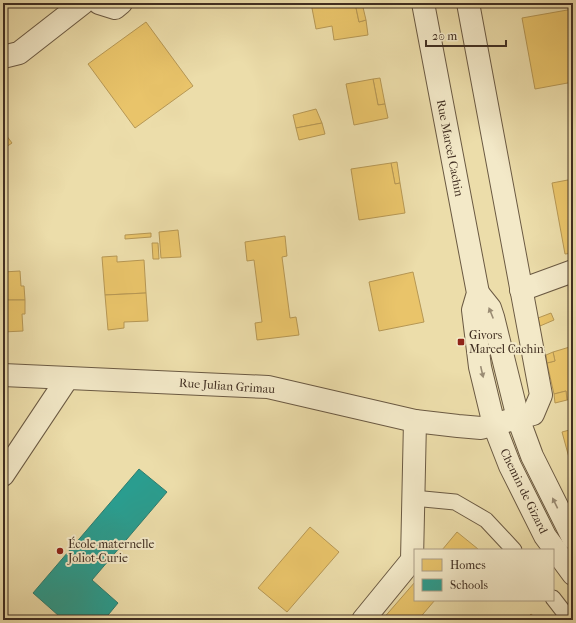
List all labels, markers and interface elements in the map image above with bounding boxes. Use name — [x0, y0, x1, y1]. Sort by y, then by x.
scale bar — [426, 22, 506, 48]
text: 20 m — [432, 29, 457, 43]
street label: Rue Marcel Cachin — [434, 98, 466, 198]
one-way arrow — [488, 306, 494, 318]
place label: Givors Marcel Cachin — [469, 328, 544, 356]
marker: Givors Marcel Cachin — [456, 337, 466, 347]
one-way arrow — [479, 366, 485, 379]
street label: Rue Julian Grimau — [179, 376, 276, 396]
street label: Chemin de Gizard — [497, 446, 551, 536]
one-way arrow — [552, 497, 558, 509]
place label: École maternelle Joliot-Curie — [67, 536, 155, 565]
marker: École maternelle Joliot-Curie — [55, 546, 65, 556]
legend — [414, 549, 554, 601]
text: Homes — [450, 558, 486, 572]
text: Schools — [450, 578, 489, 592]

